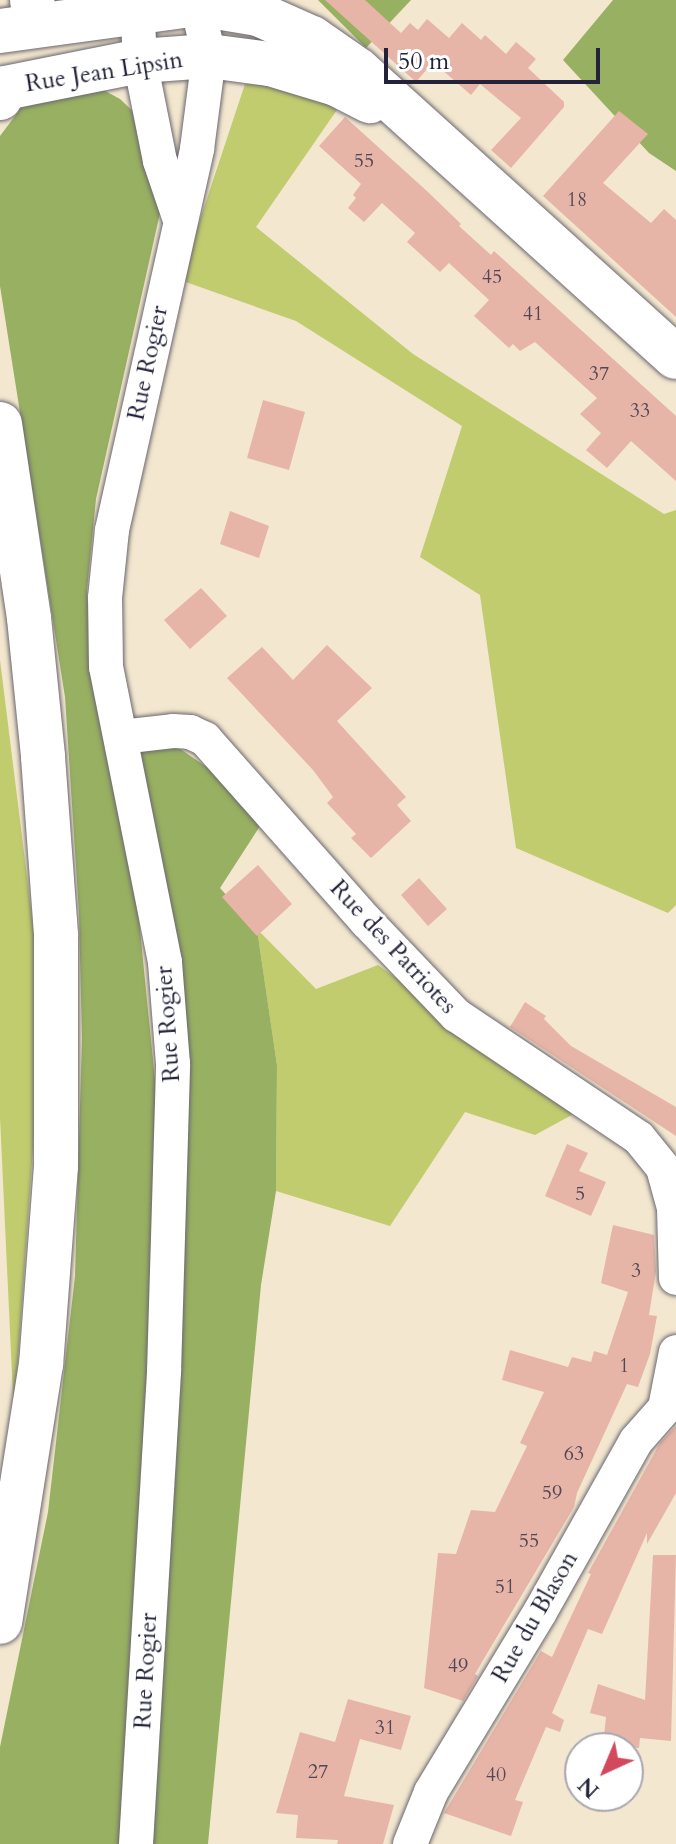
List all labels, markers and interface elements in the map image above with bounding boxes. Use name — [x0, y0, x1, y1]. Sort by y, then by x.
scale bar — [388, 32, 604, 82]
street label: Rue Jean Lipsin — [23, 45, 185, 99]
text: 50 m — [398, 45, 449, 78]
house number: 55 — [354, 148, 374, 172]
house number: 18 — [567, 187, 587, 211]
house number: 45 — [482, 264, 502, 288]
house number: 41 — [523, 301, 543, 325]
street label: Rue Rogier — [122, 303, 174, 423]
house number: 37 — [589, 361, 609, 385]
house number: 33 — [630, 398, 650, 422]
street label: Rue des Patriotes — [324, 874, 462, 1020]
street label: Rue Rogier — [150, 965, 186, 1083]
house number: 5 — [575, 1181, 585, 1205]
house number: 3 — [631, 1258, 641, 1282]
house number: 1 — [619, 1353, 629, 1377]
house number: 63 — [564, 1441, 584, 1465]
house number: 59 — [542, 1480, 562, 1504]
house number: 55 — [519, 1528, 539, 1552]
street label: Rue du Blason — [486, 1546, 584, 1688]
house number: 51 — [495, 1574, 515, 1598]
street label: Rue Rogier — [129, 1612, 163, 1730]
house number: 49 — [448, 1653, 468, 1677]
house number: 31 — [375, 1715, 395, 1739]
north arrow — [564, 1732, 644, 1812]
house number: 27 — [308, 1759, 328, 1783]
house number: 40 — [486, 1762, 506, 1786]
text: N — [571, 1770, 606, 1805]

